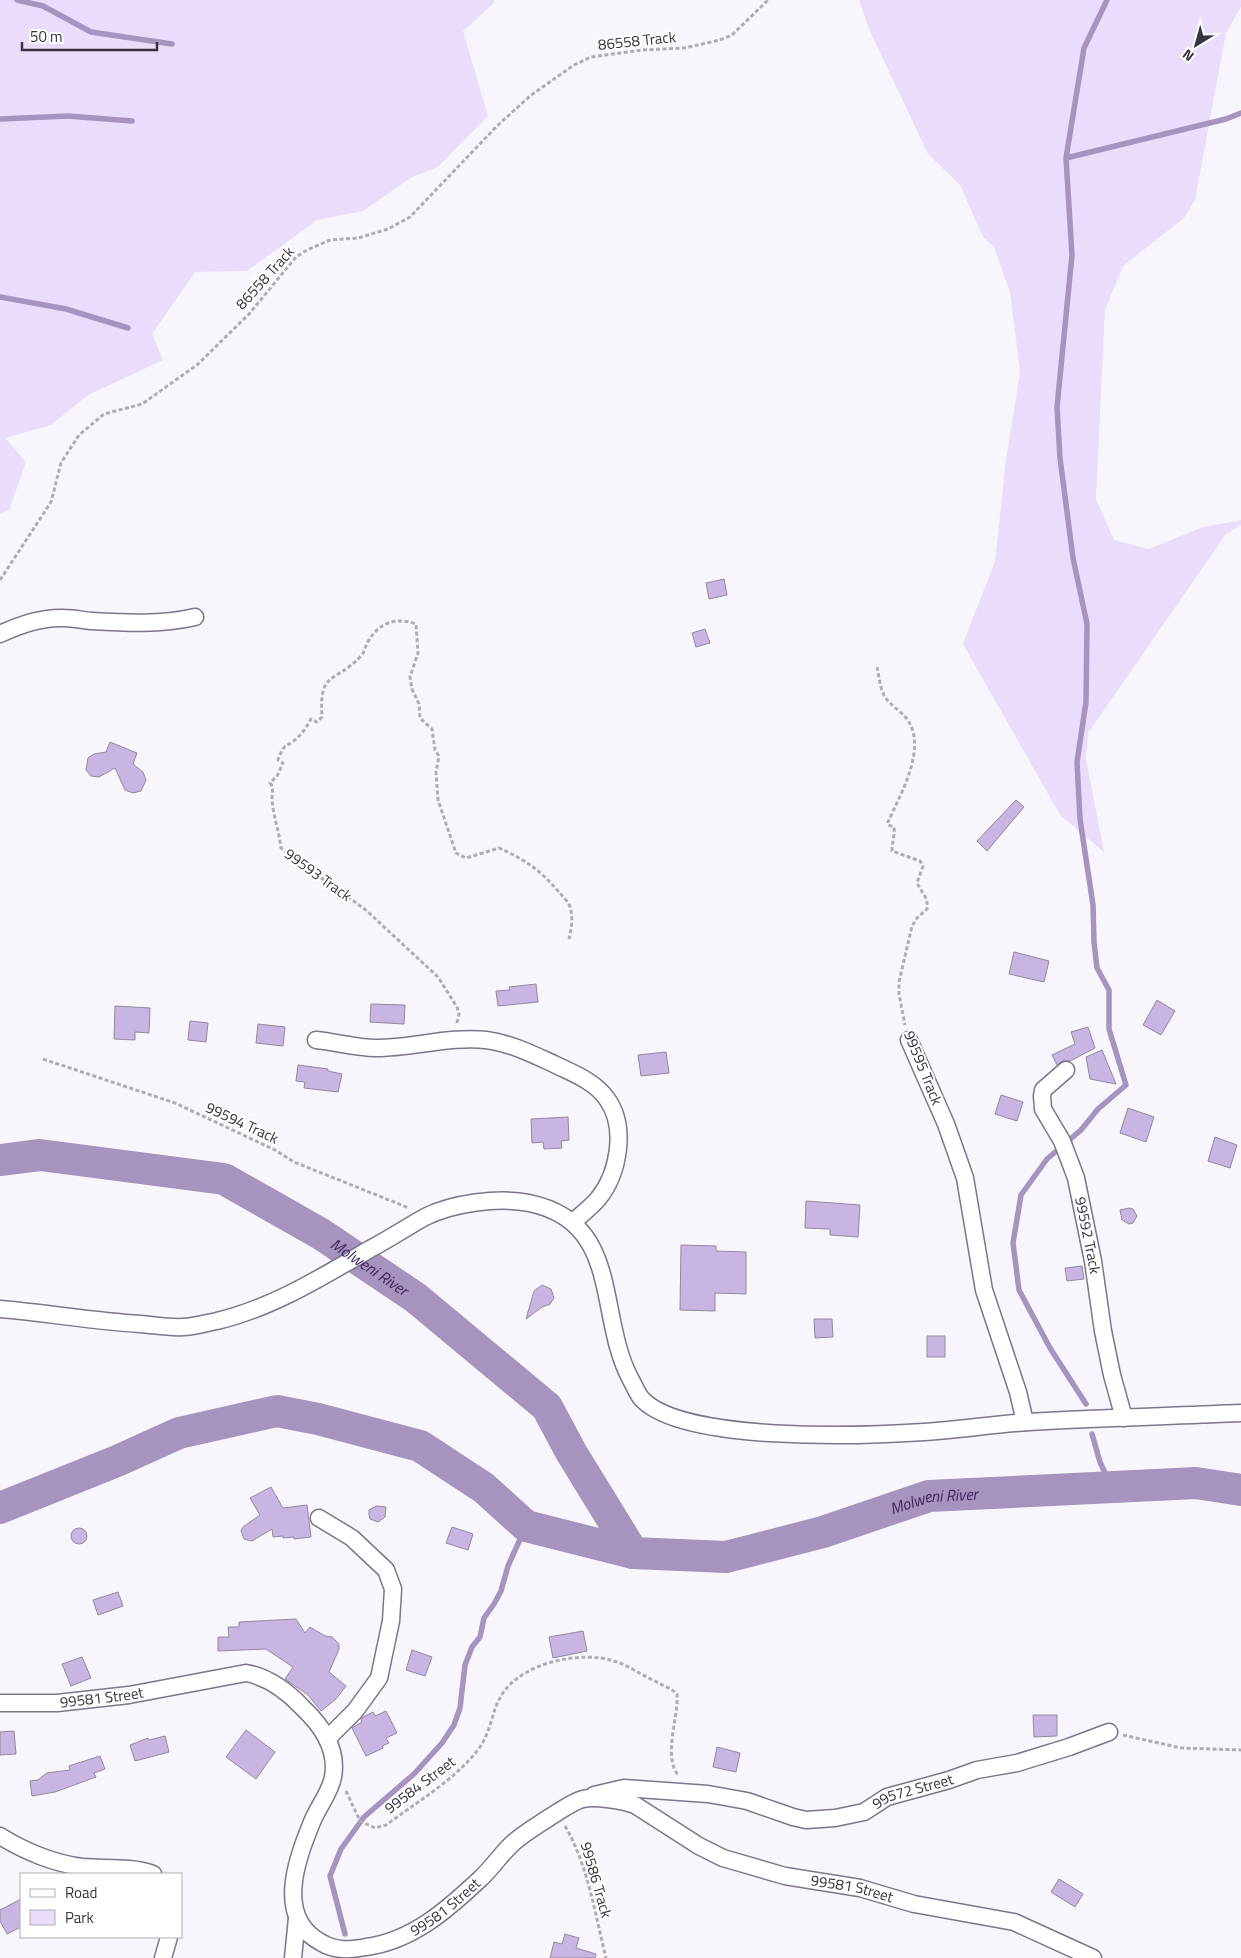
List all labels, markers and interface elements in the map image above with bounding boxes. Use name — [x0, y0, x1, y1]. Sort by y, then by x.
scale bar — [22, 20, 158, 52]
north arrow — [1171, 20, 1221, 70]
text: 50 m — [30, 25, 63, 48]
street label: 86558 Track — [597, 25, 677, 56]
text: N — [1178, 44, 1198, 67]
street label: 86558 Track — [230, 241, 299, 314]
street label: 99593 Track — [280, 842, 357, 907]
street label: 99595 Track — [898, 1027, 949, 1108]
street label: 99594 Track — [202, 1096, 283, 1150]
street label: 99592 Track — [1069, 1195, 1107, 1276]
water label: Molweni River — [326, 1232, 415, 1303]
water label: Molweni River — [887, 1482, 980, 1520]
street label: 99581 Street — [59, 1680, 146, 1714]
street label: 99584 Street — [379, 1750, 461, 1819]
street label: 99572 Street — [867, 1767, 957, 1815]
street label: 99586 Track — [575, 1839, 618, 1921]
street label: 99581 Street — [809, 1868, 897, 1908]
street label: 99581 Street — [406, 1872, 486, 1942]
legend — [20, 1873, 182, 1938]
text: Road — [65, 1881, 97, 1904]
text: Park — [65, 1906, 94, 1929]

